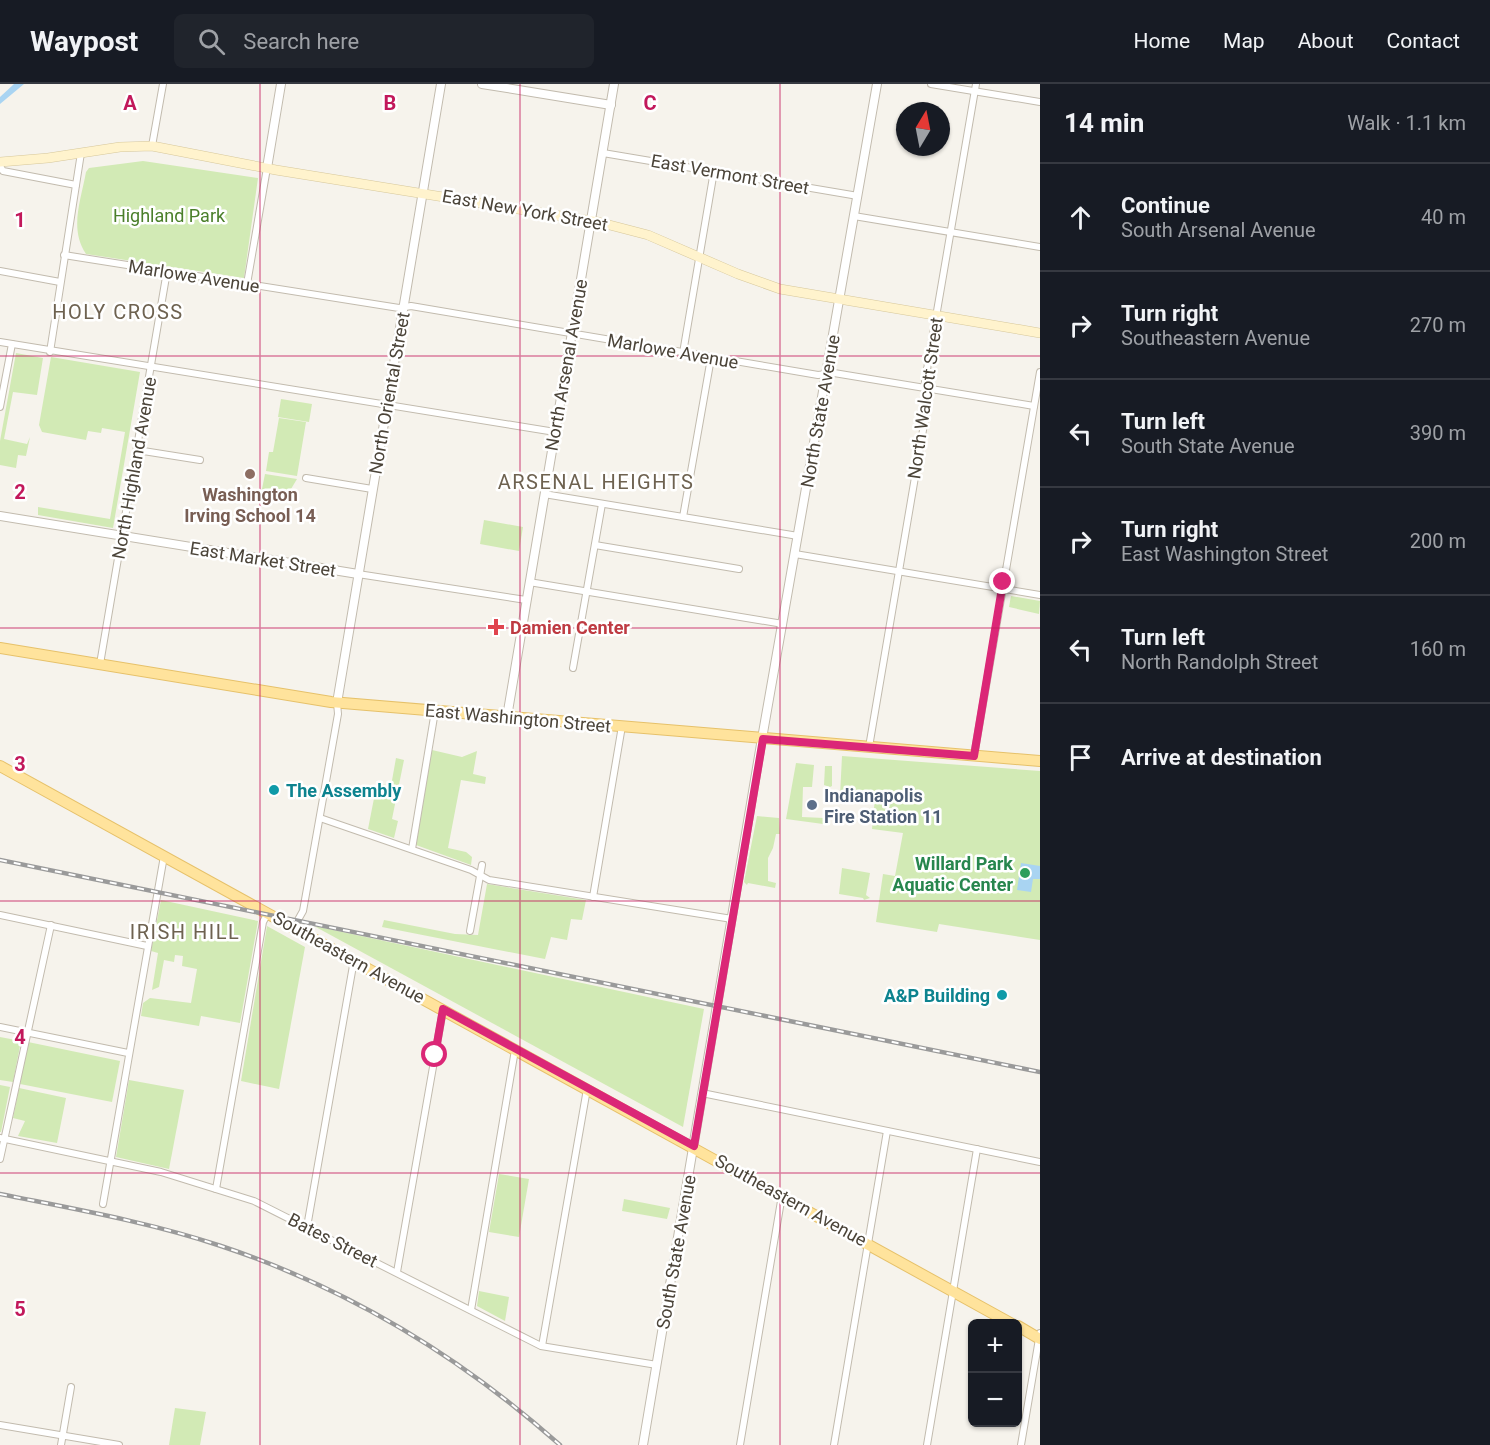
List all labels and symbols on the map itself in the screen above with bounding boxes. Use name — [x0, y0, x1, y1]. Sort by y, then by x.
text: A — [123, 91, 137, 115]
text: B — [384, 91, 396, 115]
text: C — [643, 91, 657, 115]
north arrow — [896, 102, 950, 156]
street label: East Vermont Street — [649, 150, 811, 198]
street label: East New York Street — [441, 185, 610, 235]
park label: Highland Park — [113, 205, 226, 226]
text: 1 — [14, 208, 26, 232]
street label: Marlowe Avenue — [127, 255, 261, 297]
street label: North Arsenal Avenue — [541, 277, 591, 453]
district label: HOLY CROSS — [52, 300, 184, 324]
street label: North Oriental Street — [364, 310, 414, 476]
street label: North Walcott Street — [903, 316, 947, 480]
street label: Marlowe Avenue — [606, 329, 740, 373]
street label: North State Avenue — [796, 333, 844, 489]
street label: North Highland Avenue — [108, 375, 160, 561]
marker: Washington Irving School 14 — [243, 467, 257, 481]
district label: ARSENAL HEIGHTS — [498, 470, 694, 494]
text: 2 — [14, 480, 26, 504]
place label: Washington Irving School 14 — [184, 484, 316, 526]
street label: East Market Street — [188, 537, 338, 581]
route end — [989, 568, 1015, 594]
place label: Damien Center — [510, 617, 630, 638]
marker: Damien Center — [487, 618, 505, 636]
street label: East Washington Street — [424, 699, 612, 737]
text: 3 — [14, 752, 26, 776]
place label: The Assembly — [286, 780, 402, 801]
marker: The Assembly — [267, 783, 281, 797]
place label: Indianapolis Fire Station 11 — [824, 785, 942, 827]
marker: Indianapolis Fire Station 11 — [805, 798, 819, 812]
place label: Willard Park Aquatic Center — [892, 853, 1013, 895]
marker: Willard Park Aquatic Center — [1018, 866, 1032, 880]
street label: Southeastern Avenue — [270, 907, 428, 1007]
district label: IRISH HILL — [130, 920, 240, 944]
place label: A&P Building — [884, 985, 990, 1006]
marker: A&P Building — [995, 988, 1009, 1002]
text: 4 — [14, 1025, 26, 1049]
route start — [421, 1041, 447, 1067]
street label: Southeastern Avenue — [712, 1150, 870, 1250]
street label: South State Avenue — [652, 1173, 700, 1331]
street label: Bates Street — [285, 1208, 381, 1272]
text: 5 — [14, 1297, 26, 1321]

